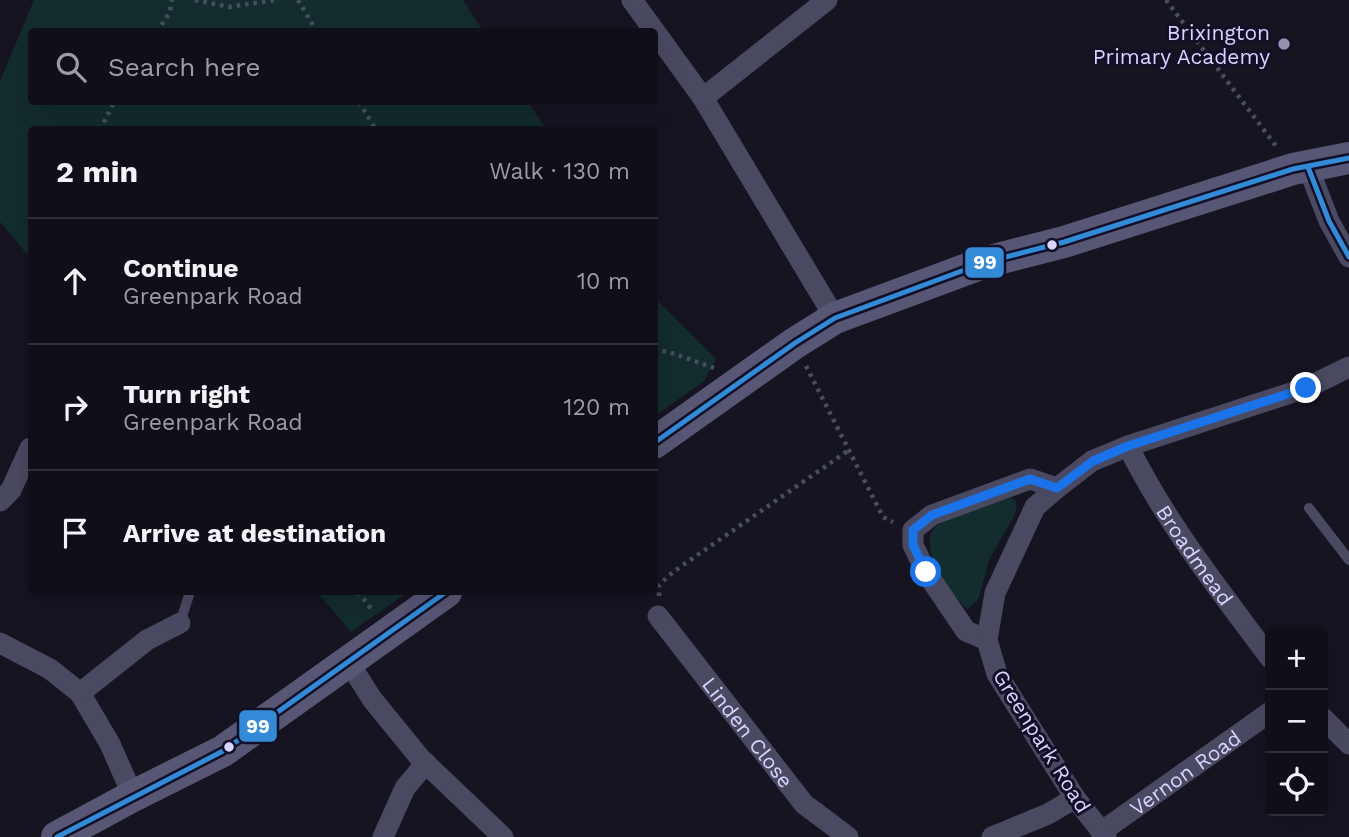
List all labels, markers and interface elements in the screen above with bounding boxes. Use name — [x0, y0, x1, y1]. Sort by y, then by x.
place label: Brixington Primary Academy — [1093, 20, 1270, 69]
search box — [28, 28, 658, 105]
marker: Brixington Primary Academy — [1276, 36, 1292, 52]
icon: search — [52, 48, 90, 86]
text: Search here — [108, 52, 260, 82]
text: 2 min — [56, 154, 138, 189]
text: Walk · 130 m — [489, 158, 630, 185]
unlabelled marker — [1045, 238, 1059, 252]
line badge: 99 — [964, 246, 1005, 279]
text: 99 — [973, 251, 997, 274]
text: Continue — [123, 253, 239, 283]
icon: ahead — [56, 262, 94, 300]
text: 10 m — [577, 268, 630, 295]
text: Greenpark Road — [123, 283, 303, 310]
route end — [1290, 372, 1321, 403]
text: Turn right — [123, 379, 250, 409]
icon: right — [56, 388, 94, 426]
text: 120 m — [564, 394, 630, 421]
text: Greenpark Road — [123, 409, 303, 436]
street label: Broadmead — [1151, 500, 1239, 610]
icon: arrive — [56, 514, 94, 552]
text: Arrive at destination — [123, 518, 386, 548]
route start — [910, 556, 941, 587]
map controls — [1265, 627, 1328, 816]
button: + — [1265, 627, 1328, 690]
street label: Greenpark Road — [988, 665, 1096, 817]
street label: Linden Close — [697, 672, 799, 792]
button: − — [1265, 690, 1328, 753]
line badge: 99 — [238, 709, 278, 743]
text: 99 — [246, 715, 270, 738]
street label: Vernon Road — [1125, 724, 1245, 820]
unlabelled marker — [222, 740, 236, 754]
button: locate — [1265, 753, 1328, 816]

